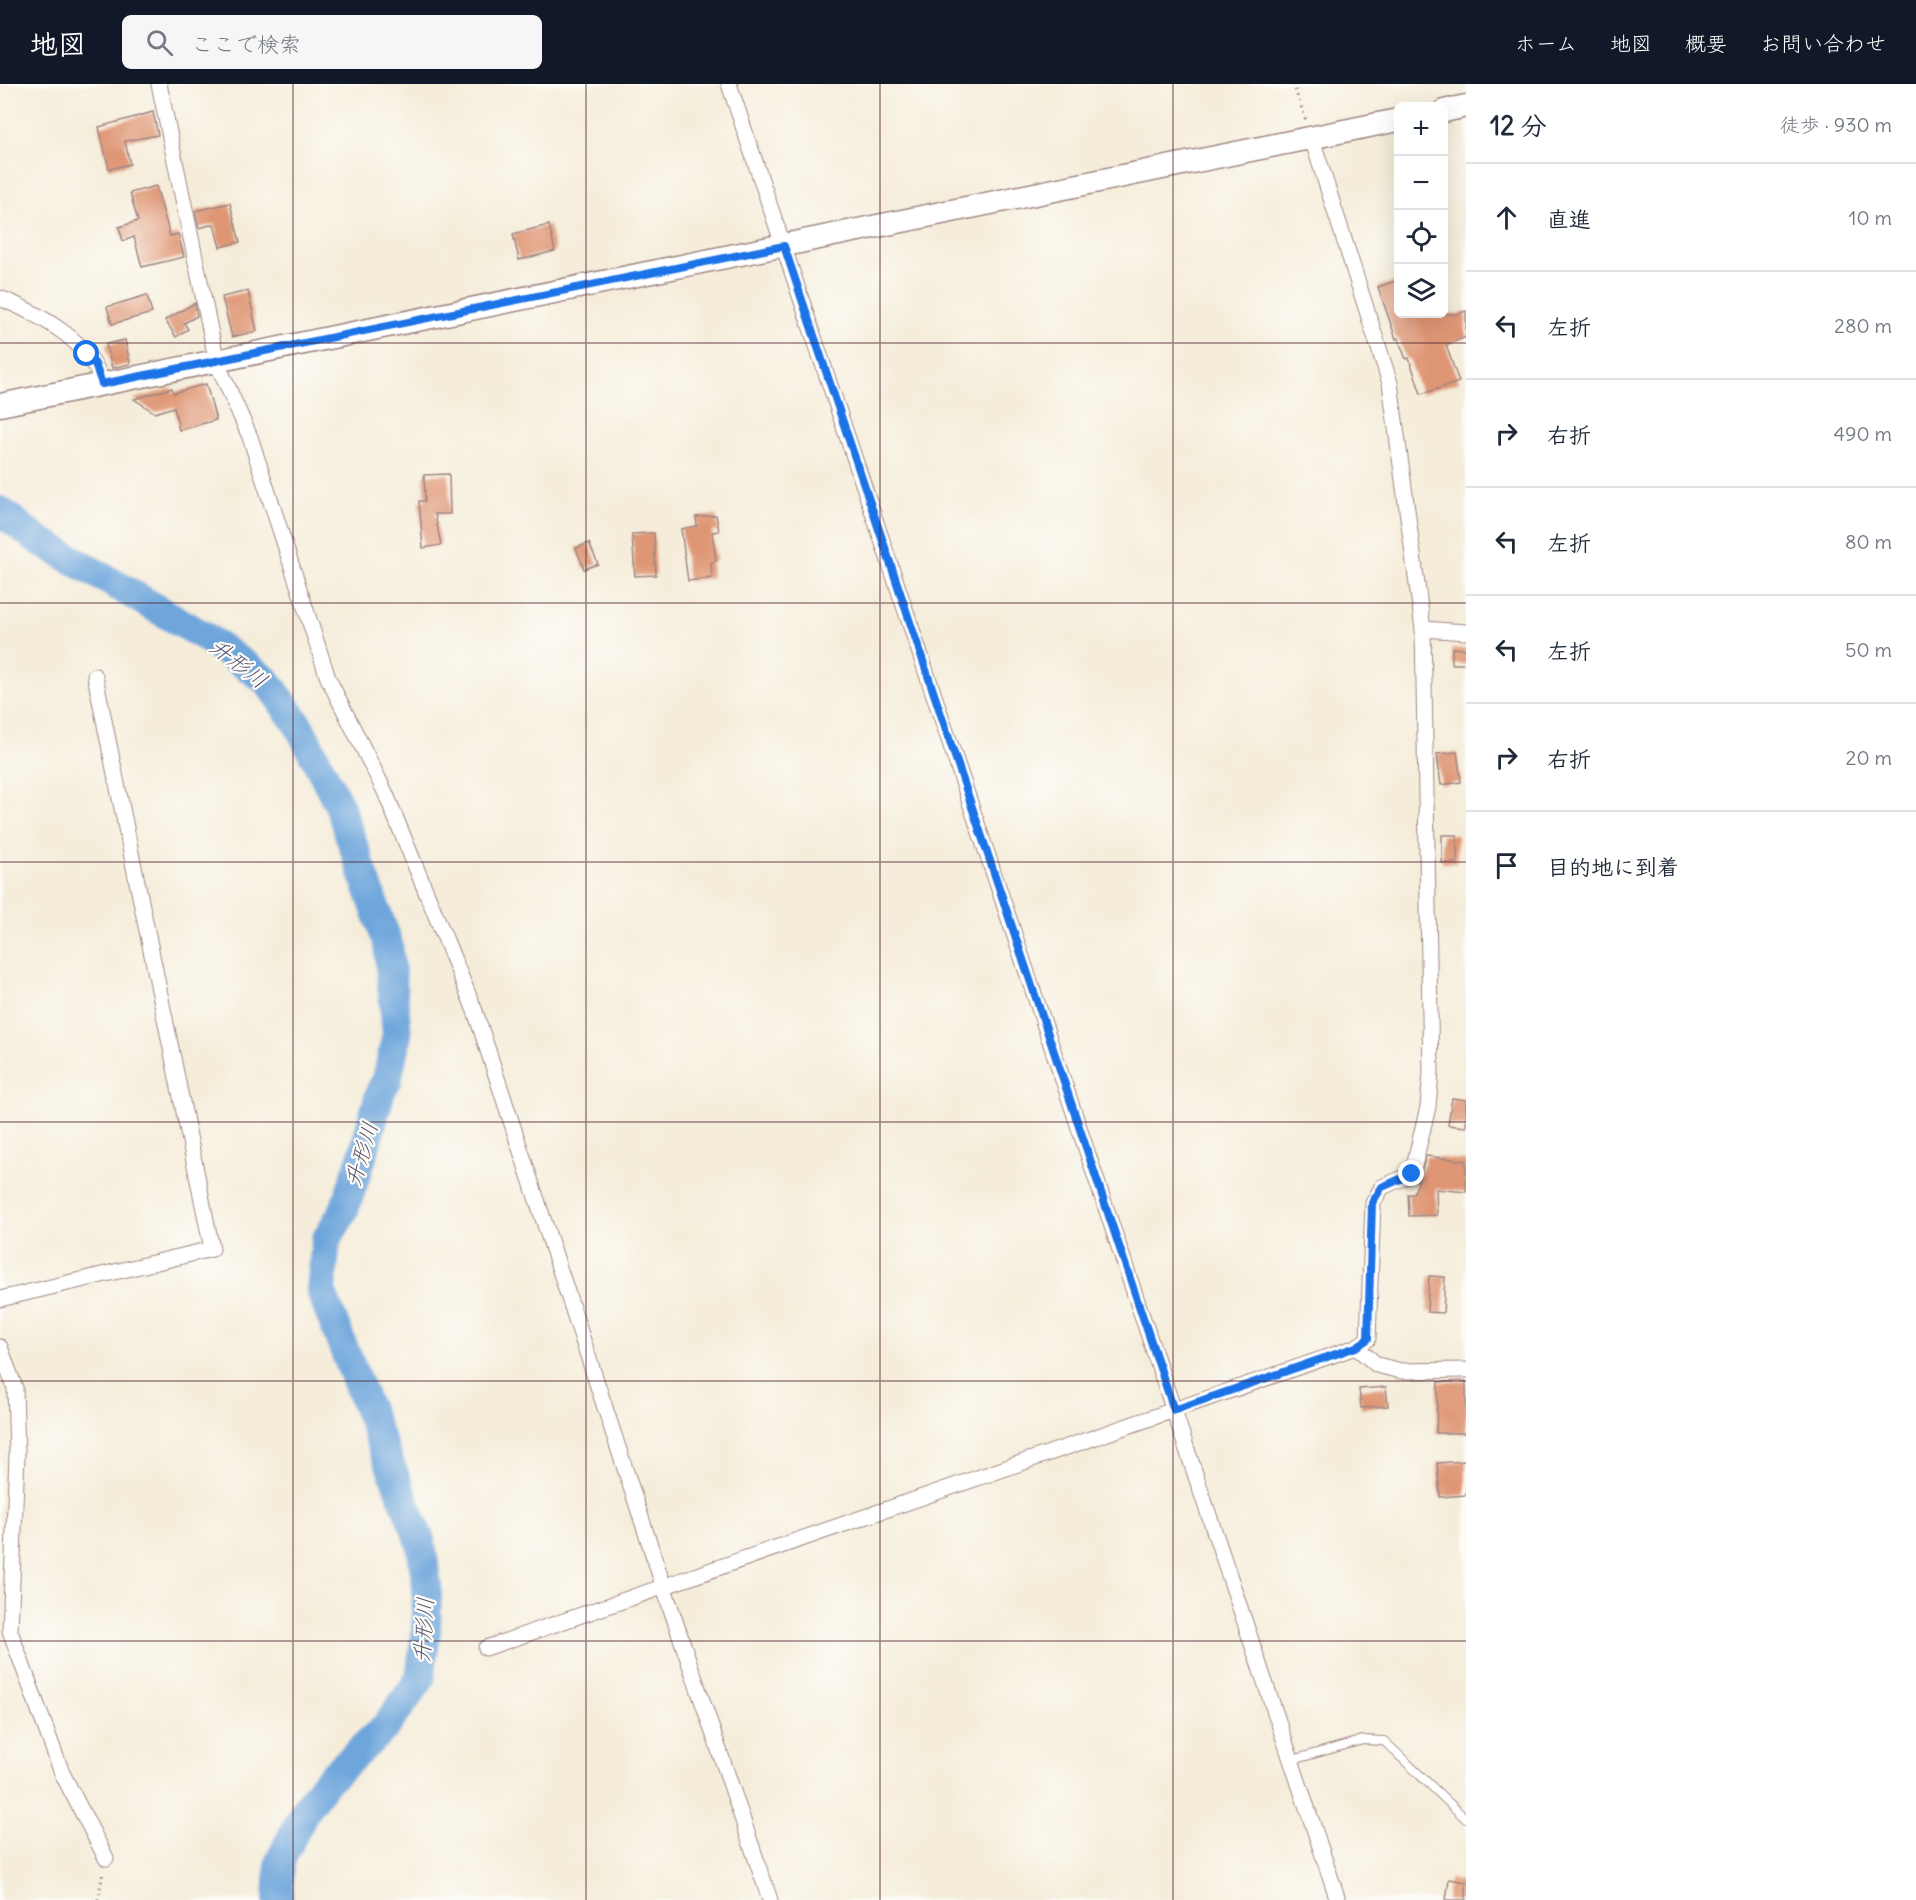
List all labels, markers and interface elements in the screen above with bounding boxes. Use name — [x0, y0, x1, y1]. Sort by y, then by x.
search box — [122, 15, 542, 69]
text: 地図 — [30, 26, 86, 62]
icon: search — [143, 26, 176, 59]
text: ここで検索 — [191, 30, 301, 58]
text: ホーム — [1515, 30, 1577, 57]
text: 地図 — [1610, 30, 1652, 57]
text: 概要 — [1685, 30, 1727, 57]
text: お問い合わせ — [1760, 30, 1886, 57]
map controls — [1394, 102, 1448, 318]
button: + — [1394, 102, 1448, 156]
text: 12 分 — [1490, 109, 1547, 142]
text: 徒歩 · 930 m — [1780, 112, 1892, 137]
button: − — [1394, 156, 1448, 210]
icon: ahead — [1490, 201, 1523, 234]
text: 直進 — [1547, 205, 1591, 233]
text: 10 m — [1849, 205, 1892, 230]
button: locate — [1394, 210, 1448, 264]
button: layers — [1394, 264, 1448, 318]
icon: left — [1490, 309, 1523, 342]
text: 左折 — [1547, 313, 1591, 341]
text: 280 m — [1834, 313, 1892, 338]
route start — [73, 340, 99, 366]
icon: right — [1490, 417, 1523, 450]
text: 右折 — [1547, 421, 1591, 449]
text: 490 m — [1833, 421, 1892, 446]
icon: left — [1490, 525, 1523, 558]
text: 左折 — [1547, 529, 1591, 557]
text: 80 m — [1845, 529, 1892, 554]
water label: 升形川 — [204, 632, 274, 694]
icon: left — [1490, 633, 1523, 666]
text: 左折 — [1547, 637, 1591, 665]
text: 50 m — [1845, 637, 1892, 662]
icon: right — [1490, 741, 1523, 774]
text: 右折 — [1547, 745, 1591, 773]
text: 20 m — [1846, 745, 1892, 770]
icon: arrive — [1490, 849, 1523, 882]
text: 目的地に到着 — [1547, 853, 1679, 881]
water label: 升形川 — [338, 1118, 384, 1190]
route end — [1398, 1160, 1424, 1186]
water label: 升形川 — [407, 1596, 439, 1664]

